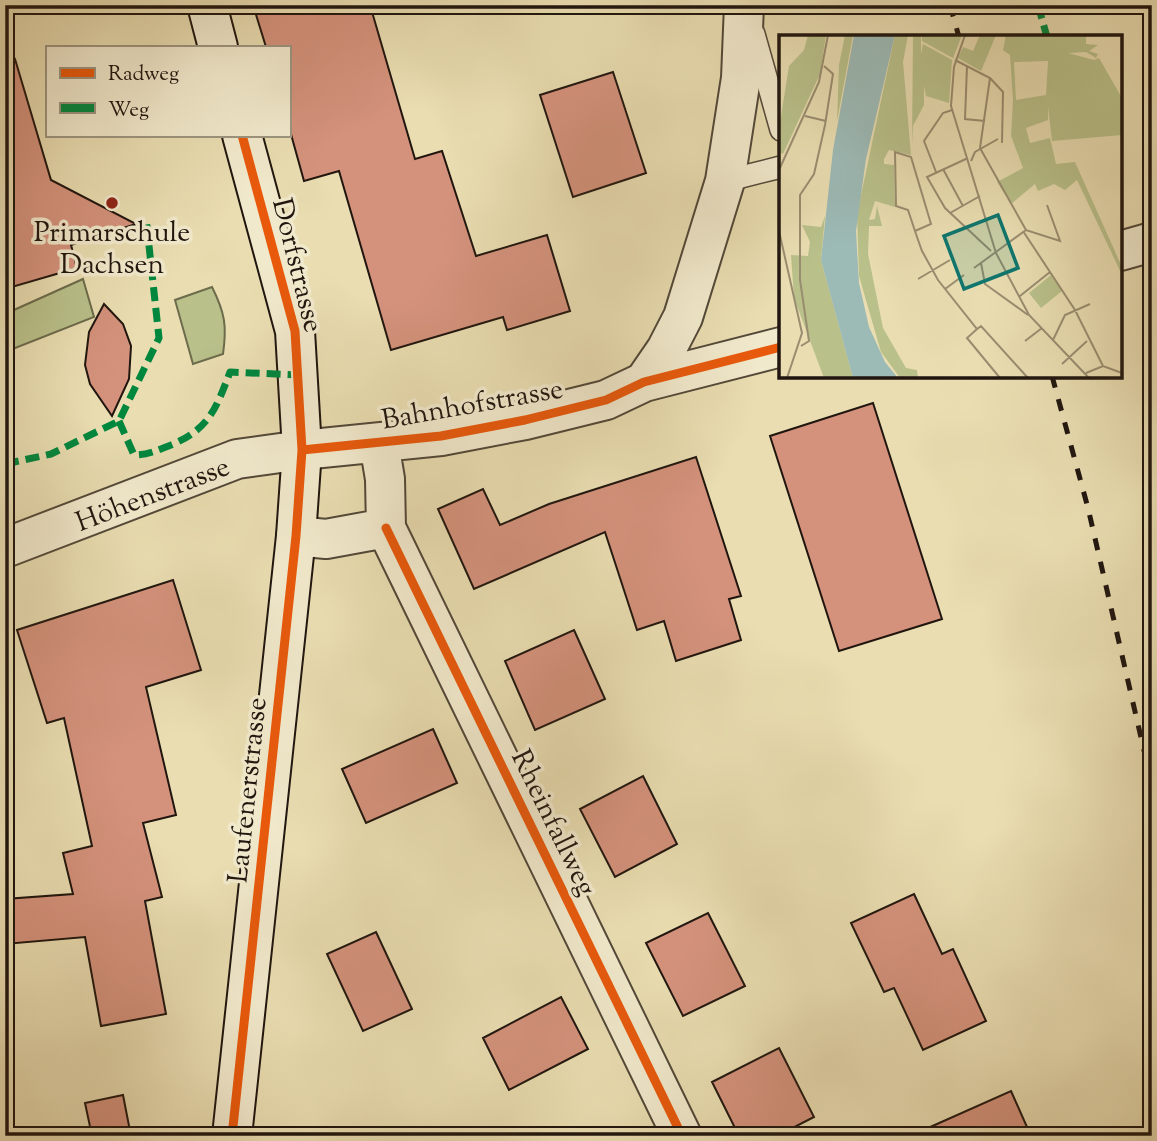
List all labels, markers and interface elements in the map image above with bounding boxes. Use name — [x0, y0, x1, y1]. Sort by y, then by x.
inset map — [779, 35, 1122, 378]
legend — [46, 46, 290, 136]
text: Radweg — [108, 60, 179, 90]
text: Weg — [108, 96, 149, 126]
marker: Primarschule Dachsen — [104, 195, 120, 211]
street label: Dorfstrasse — [260, 195, 332, 337]
place label: Primarschule Dachsen — [34, 214, 190, 286]
street label: Bahnhofstrasse — [379, 370, 566, 442]
street label: Höhenstrasse — [70, 448, 236, 544]
street label: Laufenerstrasse — [219, 695, 279, 885]
street label: Rheinfallweg — [500, 743, 605, 903]

